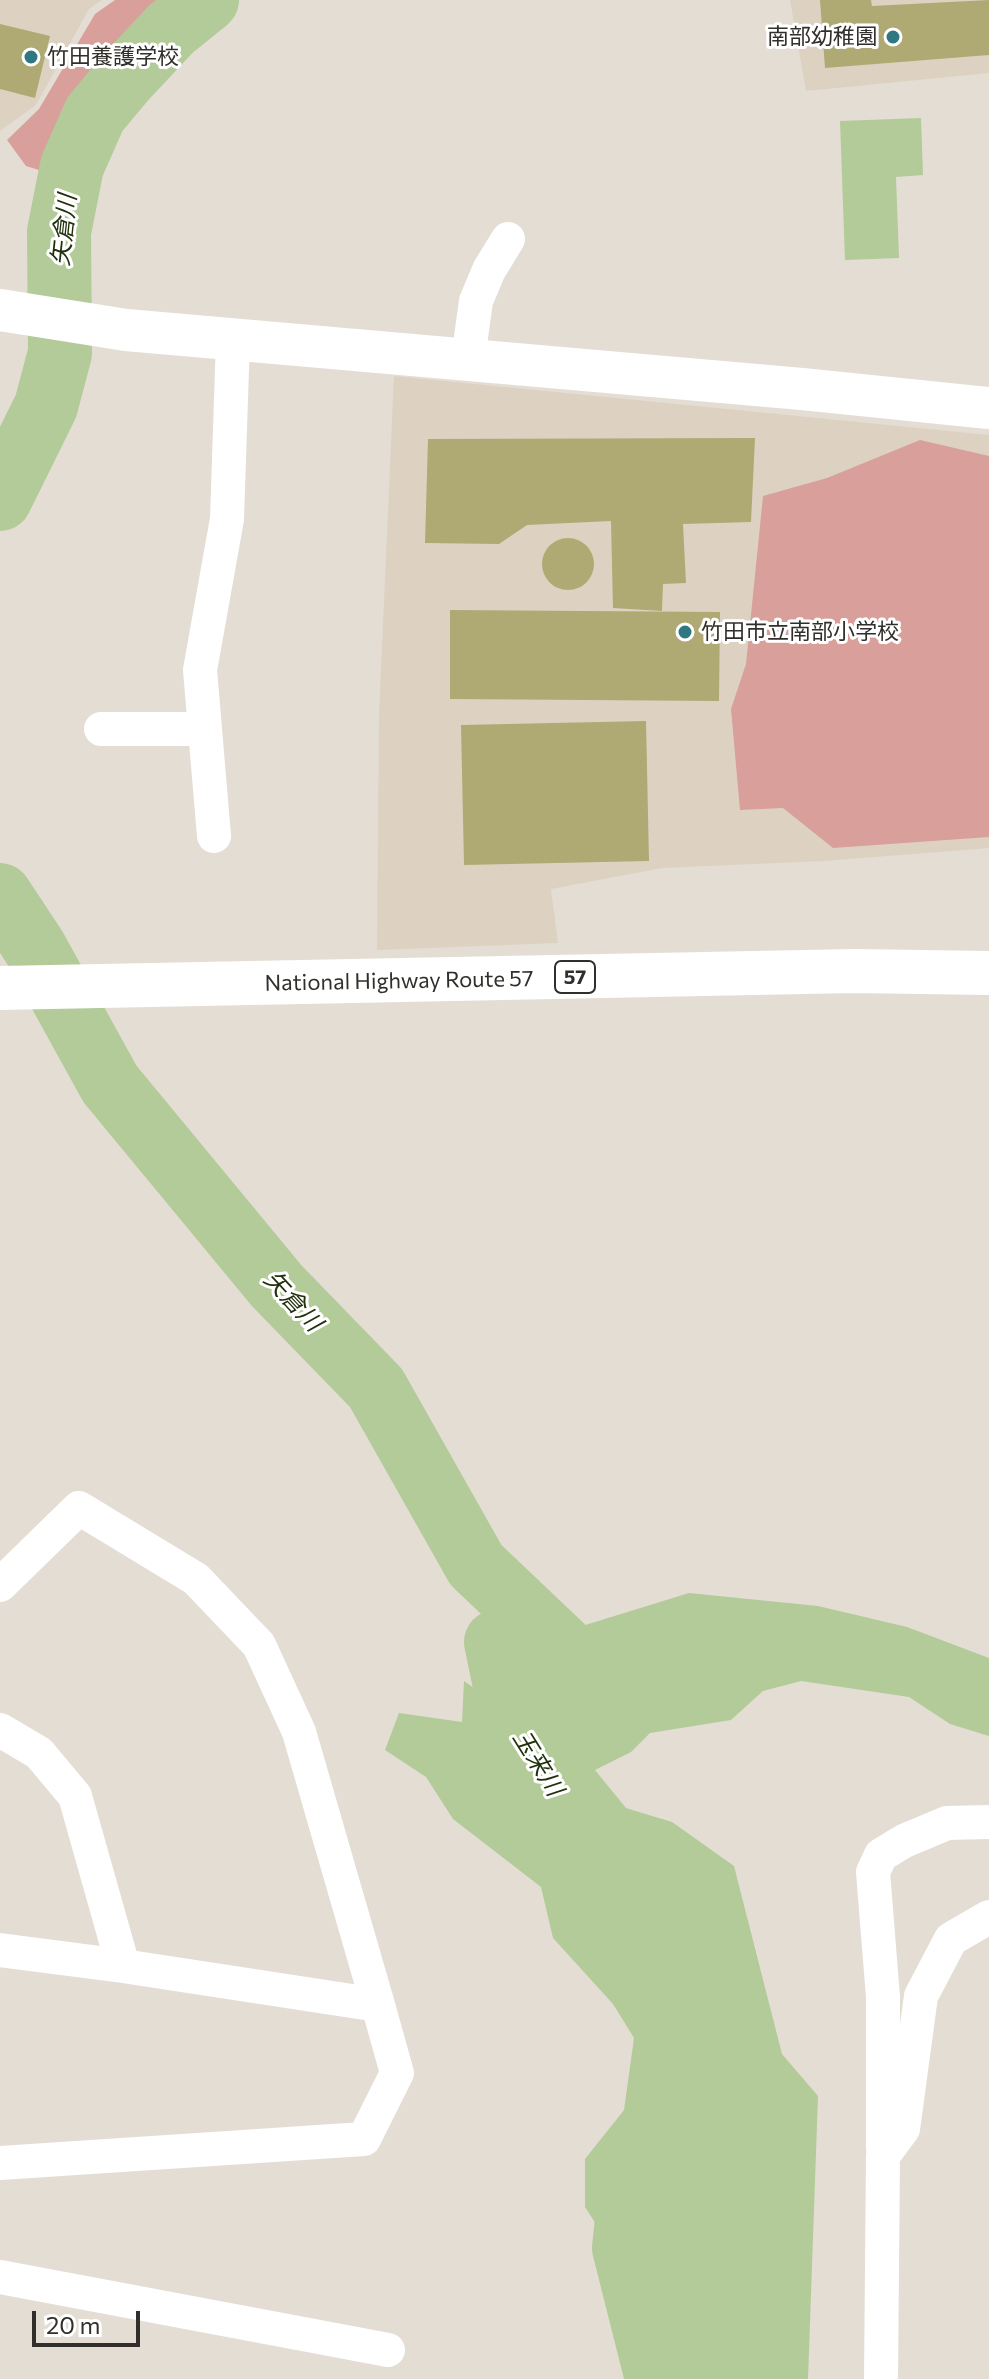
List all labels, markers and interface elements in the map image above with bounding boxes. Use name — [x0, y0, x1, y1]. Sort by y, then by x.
place label: 南部幼稚園 — [767, 24, 877, 50]
marker: 南部幼稚園 — [884, 28, 902, 46]
place label: 竹田養護学校 — [47, 44, 179, 70]
marker: 竹田養護学校 — [22, 48, 40, 66]
water label: 矢倉川 — [46, 193, 82, 267]
place label: 竹田市立南部小学校 — [701, 619, 899, 645]
marker: 竹田市立南部小学校 — [676, 623, 694, 641]
road number: 57 — [555, 961, 595, 993]
street label: National Highway Route 57 — [264, 965, 534, 997]
water label: 矢倉川 — [258, 1265, 328, 1337]
water label: 玉来川 — [507, 1725, 569, 1801]
scale bar — [36, 2295, 144, 2345]
text: 20 m — [46, 2310, 100, 2339]

